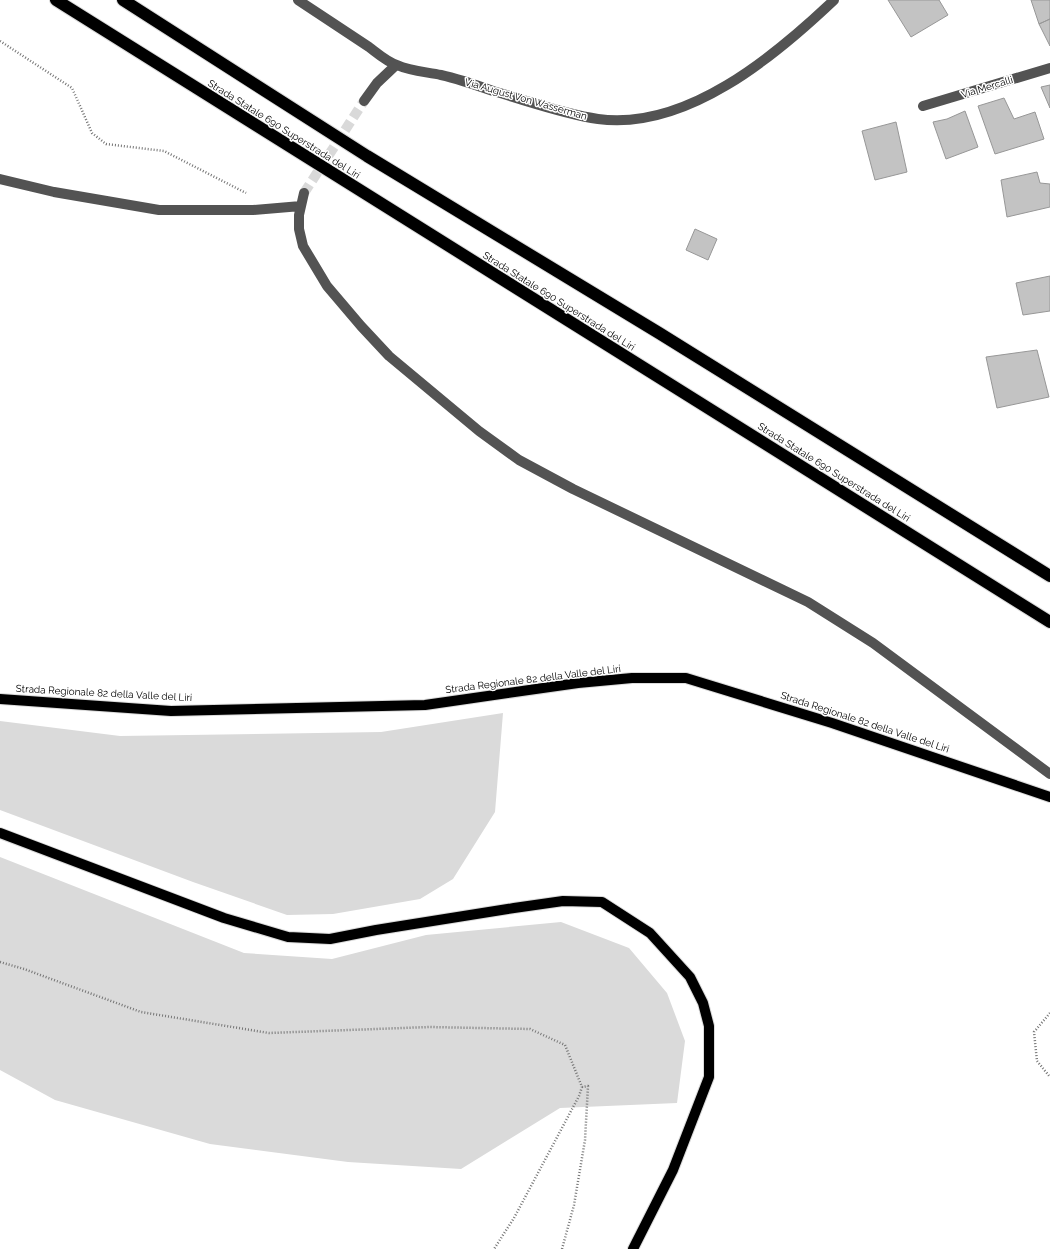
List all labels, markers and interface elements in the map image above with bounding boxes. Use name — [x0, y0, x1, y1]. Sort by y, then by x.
street label: Via Mercalli — [960, 74, 1014, 100]
street label: Via August Von Wasserman — [464, 76, 589, 122]
street label: Strada Statale 690 Superstrada del Liri — [206, 77, 362, 181]
street label: Strada Statale 690 Superstrada del Liri — [481, 249, 637, 353]
street label: Strada Statale 690 Superstrada del Liri — [756, 420, 912, 524]
street label: Strada Regionale 82 della Valle del Liri — [445, 663, 621, 695]
street label: Strada Regionale 82 della Valle del Liri — [15, 683, 193, 703]
street label: Strada Regionale 82 della Valle del Liri — [779, 689, 951, 755]

